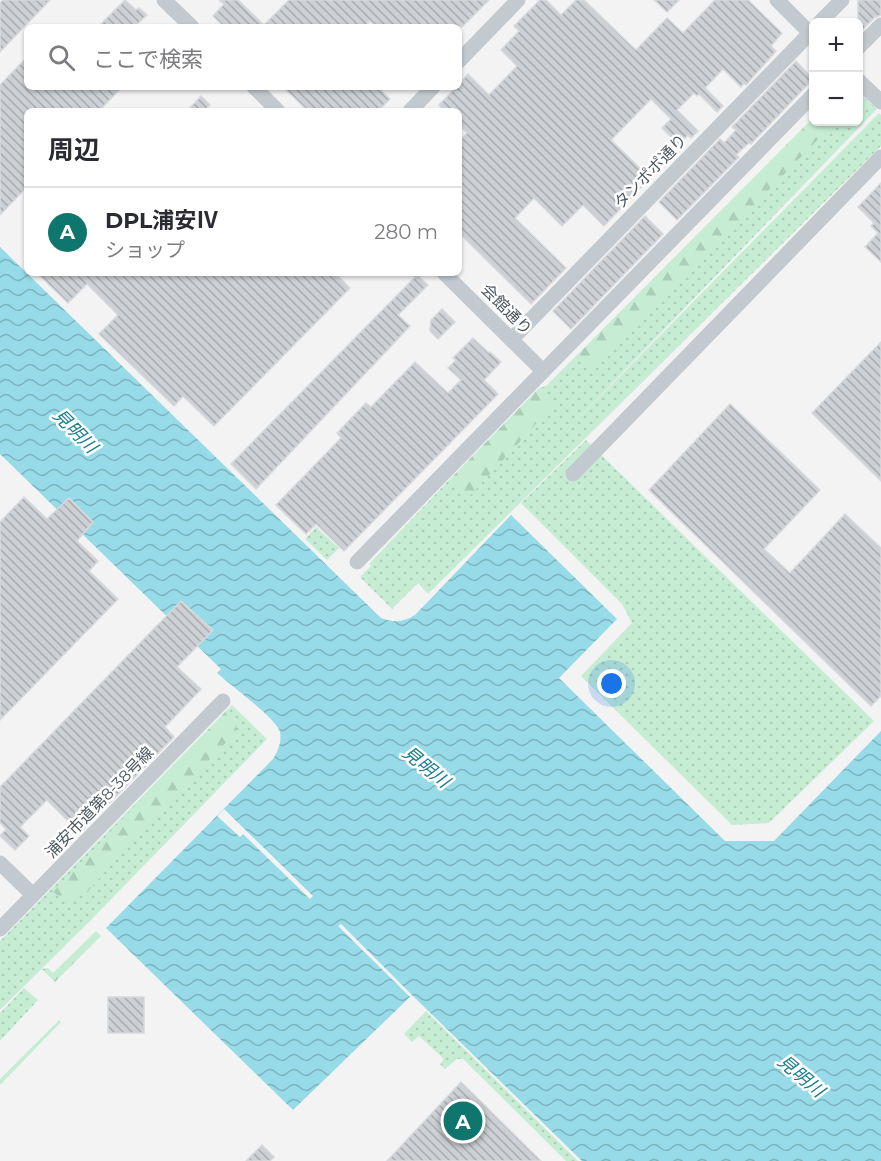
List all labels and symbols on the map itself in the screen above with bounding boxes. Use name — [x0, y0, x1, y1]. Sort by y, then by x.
street label: タンポポ通り — [610, 130, 691, 212]
street label: 会館通り — [477, 280, 536, 339]
water label: 見明川 — [48, 404, 103, 459]
your location — [597, 669, 626, 698]
water label: 見明川 — [398, 741, 455, 794]
street label: 浦安市道第8-38号線 — [41, 743, 157, 862]
water label: 見明川 — [773, 1050, 830, 1103]
pin: A — [444, 1098, 482, 1144]

